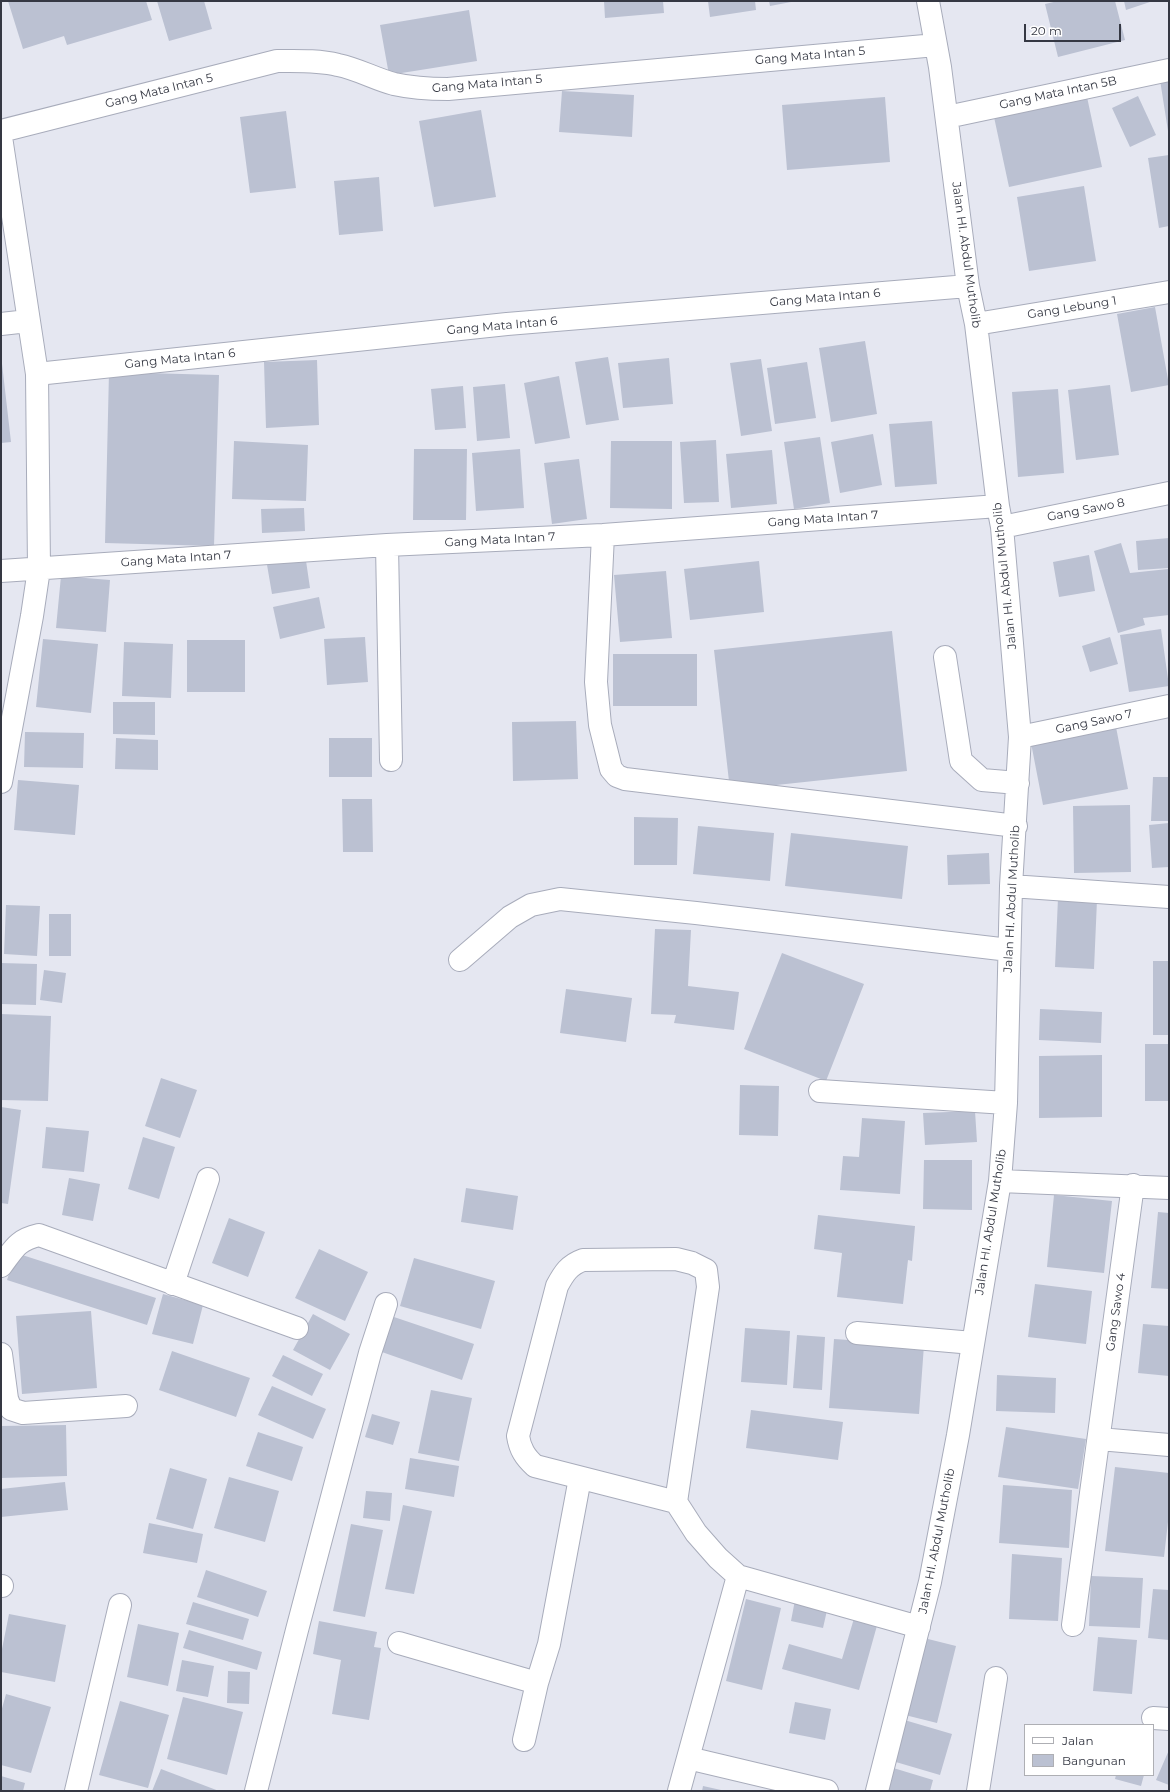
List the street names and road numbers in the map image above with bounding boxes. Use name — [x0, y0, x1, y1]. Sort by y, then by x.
street label: Gang Mata Intan 5 — [754, 44, 866, 68]
street label: Gang Mata Intan 5 — [104, 71, 214, 111]
street label: Gang Mata Intan 5 — [431, 72, 543, 96]
street label: Gang Mata Intan 5B — [998, 74, 1118, 112]
street label: Jalan HI. Abdul Mutholib — [949, 181, 983, 329]
street label: Gang Mata Intan 6 — [769, 286, 881, 310]
street label: Gang Lebung 1 — [1026, 294, 1118, 322]
street label: Gang Mata Intan 6 — [446, 314, 558, 338]
street label: Gang Mata Intan 6 — [124, 346, 236, 372]
street label: Gang Sawo 8 — [1046, 495, 1126, 525]
street label: Jalan HI. Abdul Mutholib — [990, 502, 1020, 650]
street label: Gang Mata Intan 7 — [767, 508, 879, 530]
street label: Gang Mata Intan 7 — [444, 530, 556, 550]
street label: Gang Mata Intan 7 — [120, 548, 232, 570]
street label: Gang Sawo 7 — [1054, 707, 1134, 737]
street label: Jalan HI. Abdul Mutholib — [1001, 825, 1023, 973]
street label: Jalan HI. Abdul Mutholib — [972, 1148, 1010, 1296]
street label: Gang Sawo 4 — [1103, 1272, 1129, 1352]
street label: Jalan HI. Abdul Mutholib — [916, 1467, 958, 1615]

